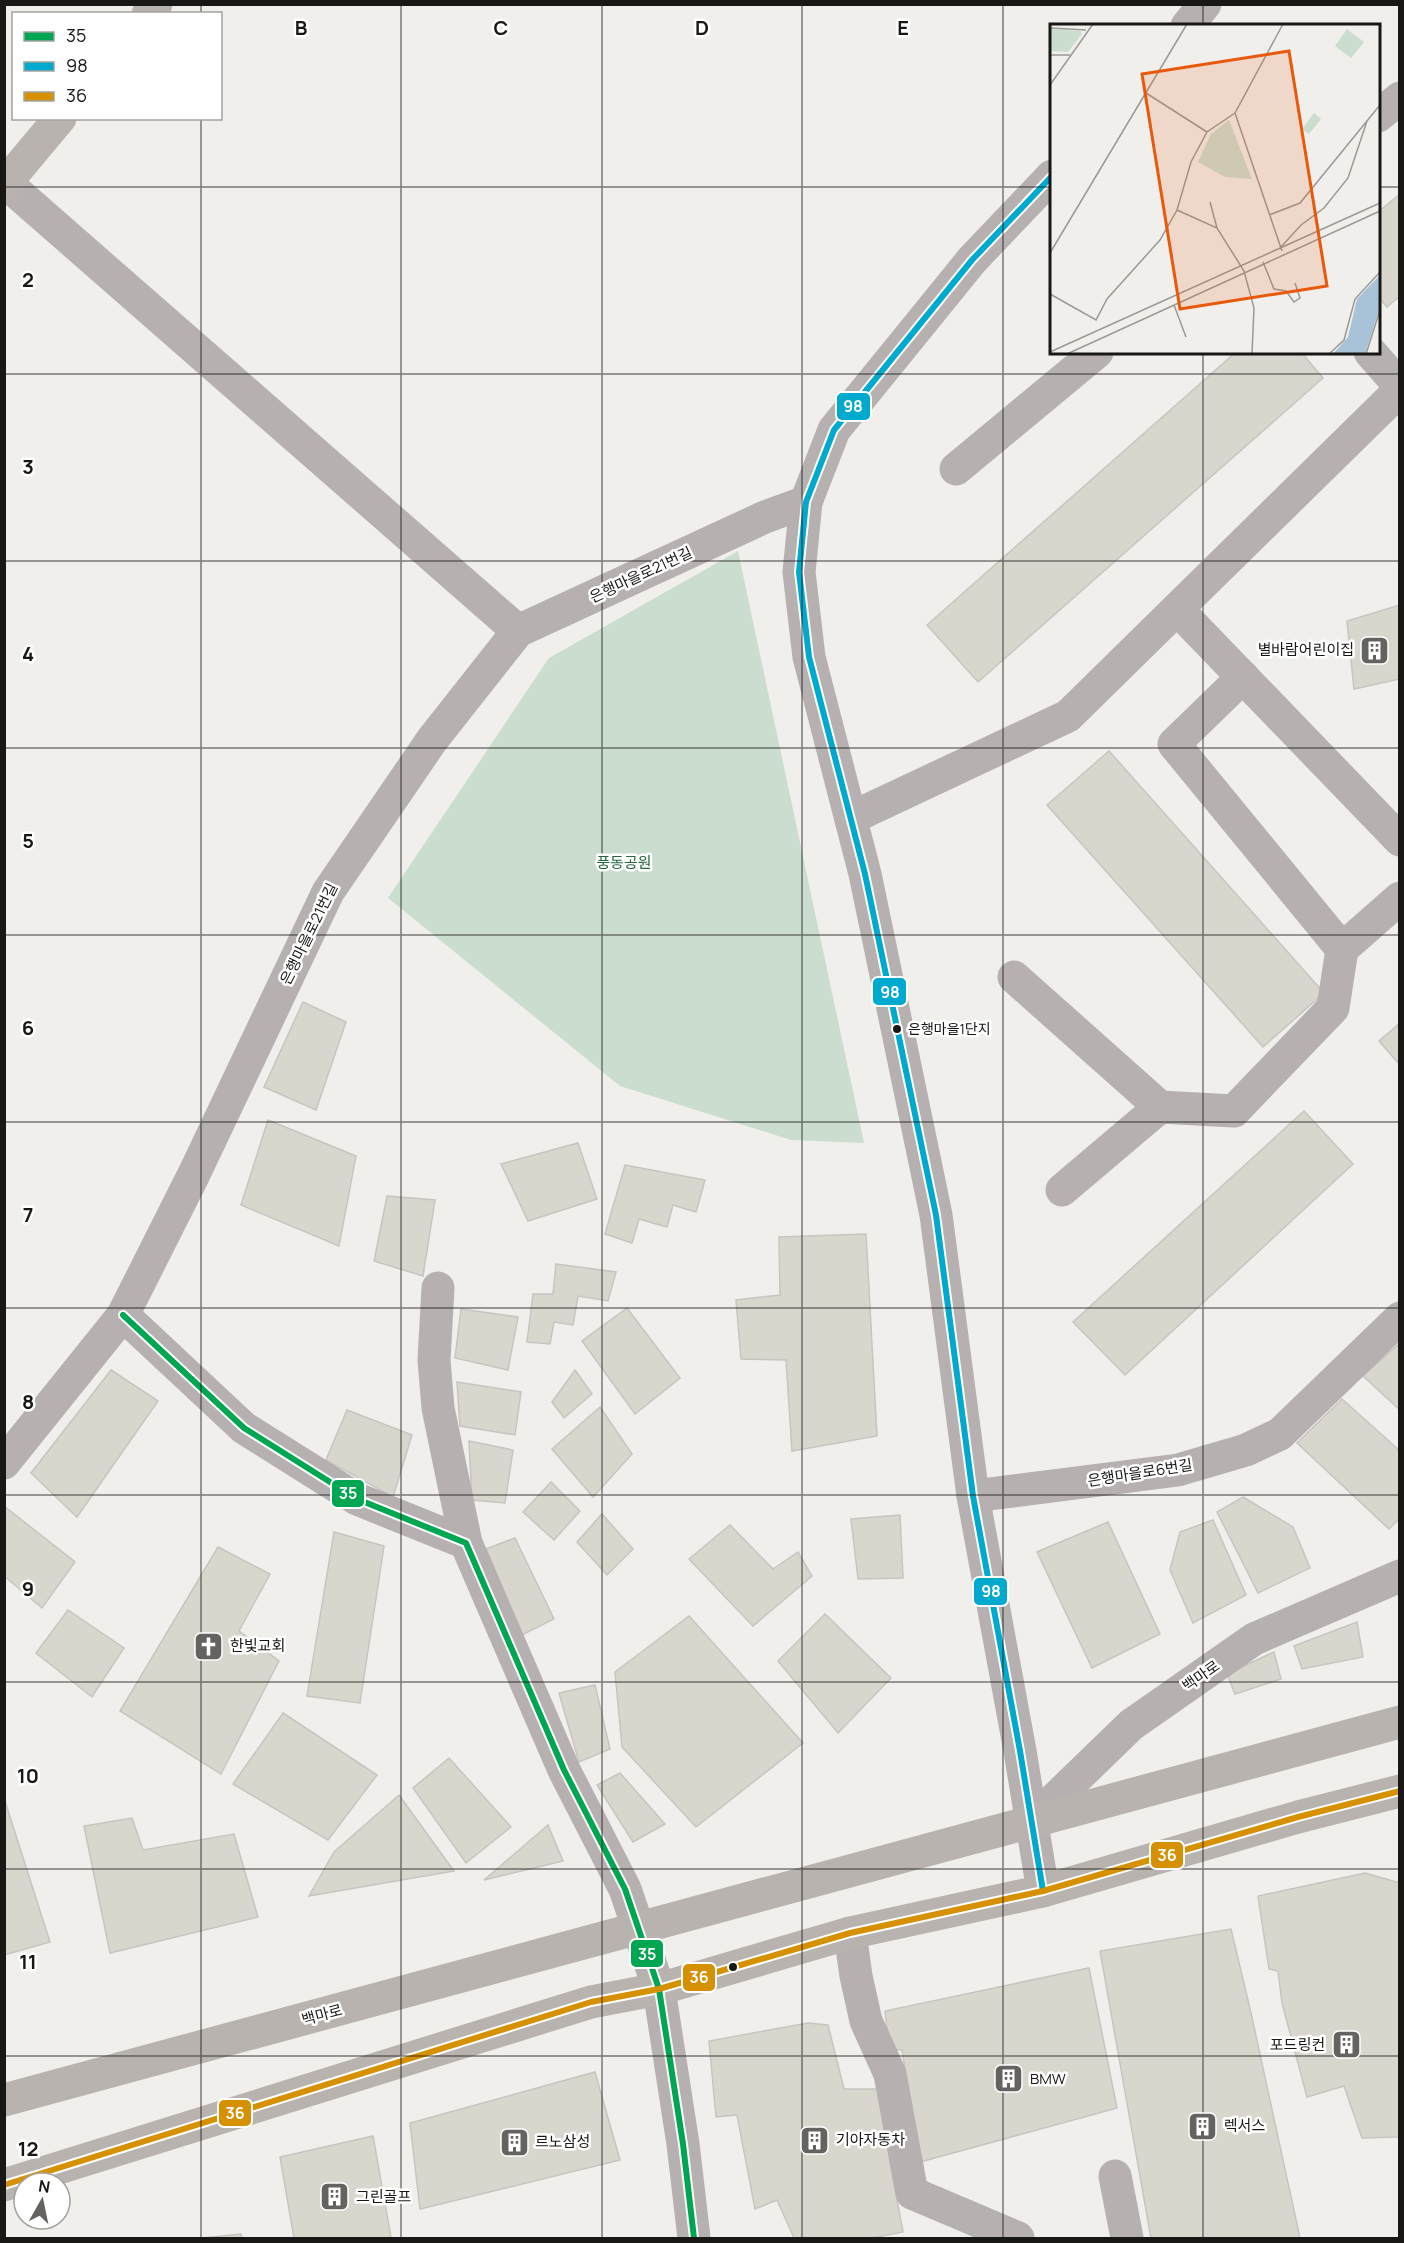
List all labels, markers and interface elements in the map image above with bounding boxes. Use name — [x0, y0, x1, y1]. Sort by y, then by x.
legend — [12, 12, 222, 120]
text: B — [295, 14, 308, 41]
text: C — [494, 14, 508, 41]
text: D — [695, 14, 709, 41]
text: E — [897, 14, 909, 41]
text: 35 — [66, 23, 86, 47]
inset map — [1050, 24, 1380, 354]
text: 98 — [66, 53, 88, 77]
text: 36 — [66, 83, 87, 107]
text: 2 — [22, 266, 34, 293]
line badge: 98 — [836, 392, 871, 421]
text: 98 — [843, 395, 863, 417]
text: 3 — [22, 453, 34, 480]
street label: 은행마을로21번길 — [586, 542, 696, 608]
building icon: 별바람어린이집 — [1359, 634, 1391, 666]
place label: 별바람어린이집 — [1257, 639, 1354, 660]
text: 4 — [22, 640, 34, 667]
text: 5 — [22, 827, 34, 854]
park label: 풍동공원 — [596, 852, 652, 873]
street label: 은행마을로21번길 — [275, 879, 342, 988]
line badge: 98 — [872, 977, 907, 1006]
text: 98 — [880, 981, 900, 1003]
text: 6 — [22, 1014, 34, 1041]
place label: 은행마을1단지 — [908, 1019, 991, 1038]
marker: 은행마을1단지 — [891, 1023, 903, 1035]
text: 7 — [23, 1201, 33, 1228]
text: 8 — [22, 1388, 34, 1415]
street label: 은행마을로6번길 — [1086, 1454, 1194, 1491]
line badge: 35 — [331, 1479, 365, 1508]
text: 35 — [339, 1482, 357, 1504]
text: 9 — [22, 1575, 34, 1602]
line badge: 98 — [973, 1577, 1008, 1606]
text: 98 — [981, 1580, 1001, 1602]
church icon: 한빛교회 — [193, 1630, 225, 1662]
place label: 한빛교회 — [230, 1635, 285, 1656]
street label: 백마로 — [1178, 1655, 1224, 1696]
text: 10 — [17, 1762, 39, 1789]
line badge: 36 — [1150, 1841, 1184, 1869]
text: 36 — [1157, 1844, 1177, 1866]
line badge: 35 — [630, 1939, 664, 1968]
text: 35 — [638, 1943, 656, 1965]
text: 11 — [19, 1948, 37, 1975]
unlabelled marker — [727, 1961, 739, 1973]
line badge: 36 — [682, 1963, 716, 1992]
text: 36 — [689, 1966, 709, 1988]
street label: 백마로 — [299, 1999, 345, 2030]
building icon: 포드링컨 — [1330, 2029, 1362, 2061]
place label: 포드링컨 — [1270, 2034, 1325, 2055]
building icon: BMW — [993, 2063, 1025, 2095]
place label: BMW — [1030, 2068, 1066, 2089]
line badge: 36 — [218, 2099, 252, 2127]
text: 36 — [225, 2102, 245, 2124]
building icon: 렉서스 — [1187, 2110, 1219, 2142]
place label: 렉서스 — [1224, 2115, 1266, 2136]
building icon: 기아자동차 — [799, 2124, 831, 2156]
building icon: 르노삼성 — [498, 2126, 530, 2158]
place label: 기아자동차 — [836, 2129, 905, 2150]
place label: 르노삼성 — [535, 2131, 590, 2152]
text: 12 — [18, 2135, 38, 2162]
north arrow — [12, 2171, 72, 2231]
text: N — [37, 2174, 52, 2198]
building icon: 그린골프 — [319, 2181, 351, 2213]
place label: 그린골프 — [356, 2186, 411, 2207]

